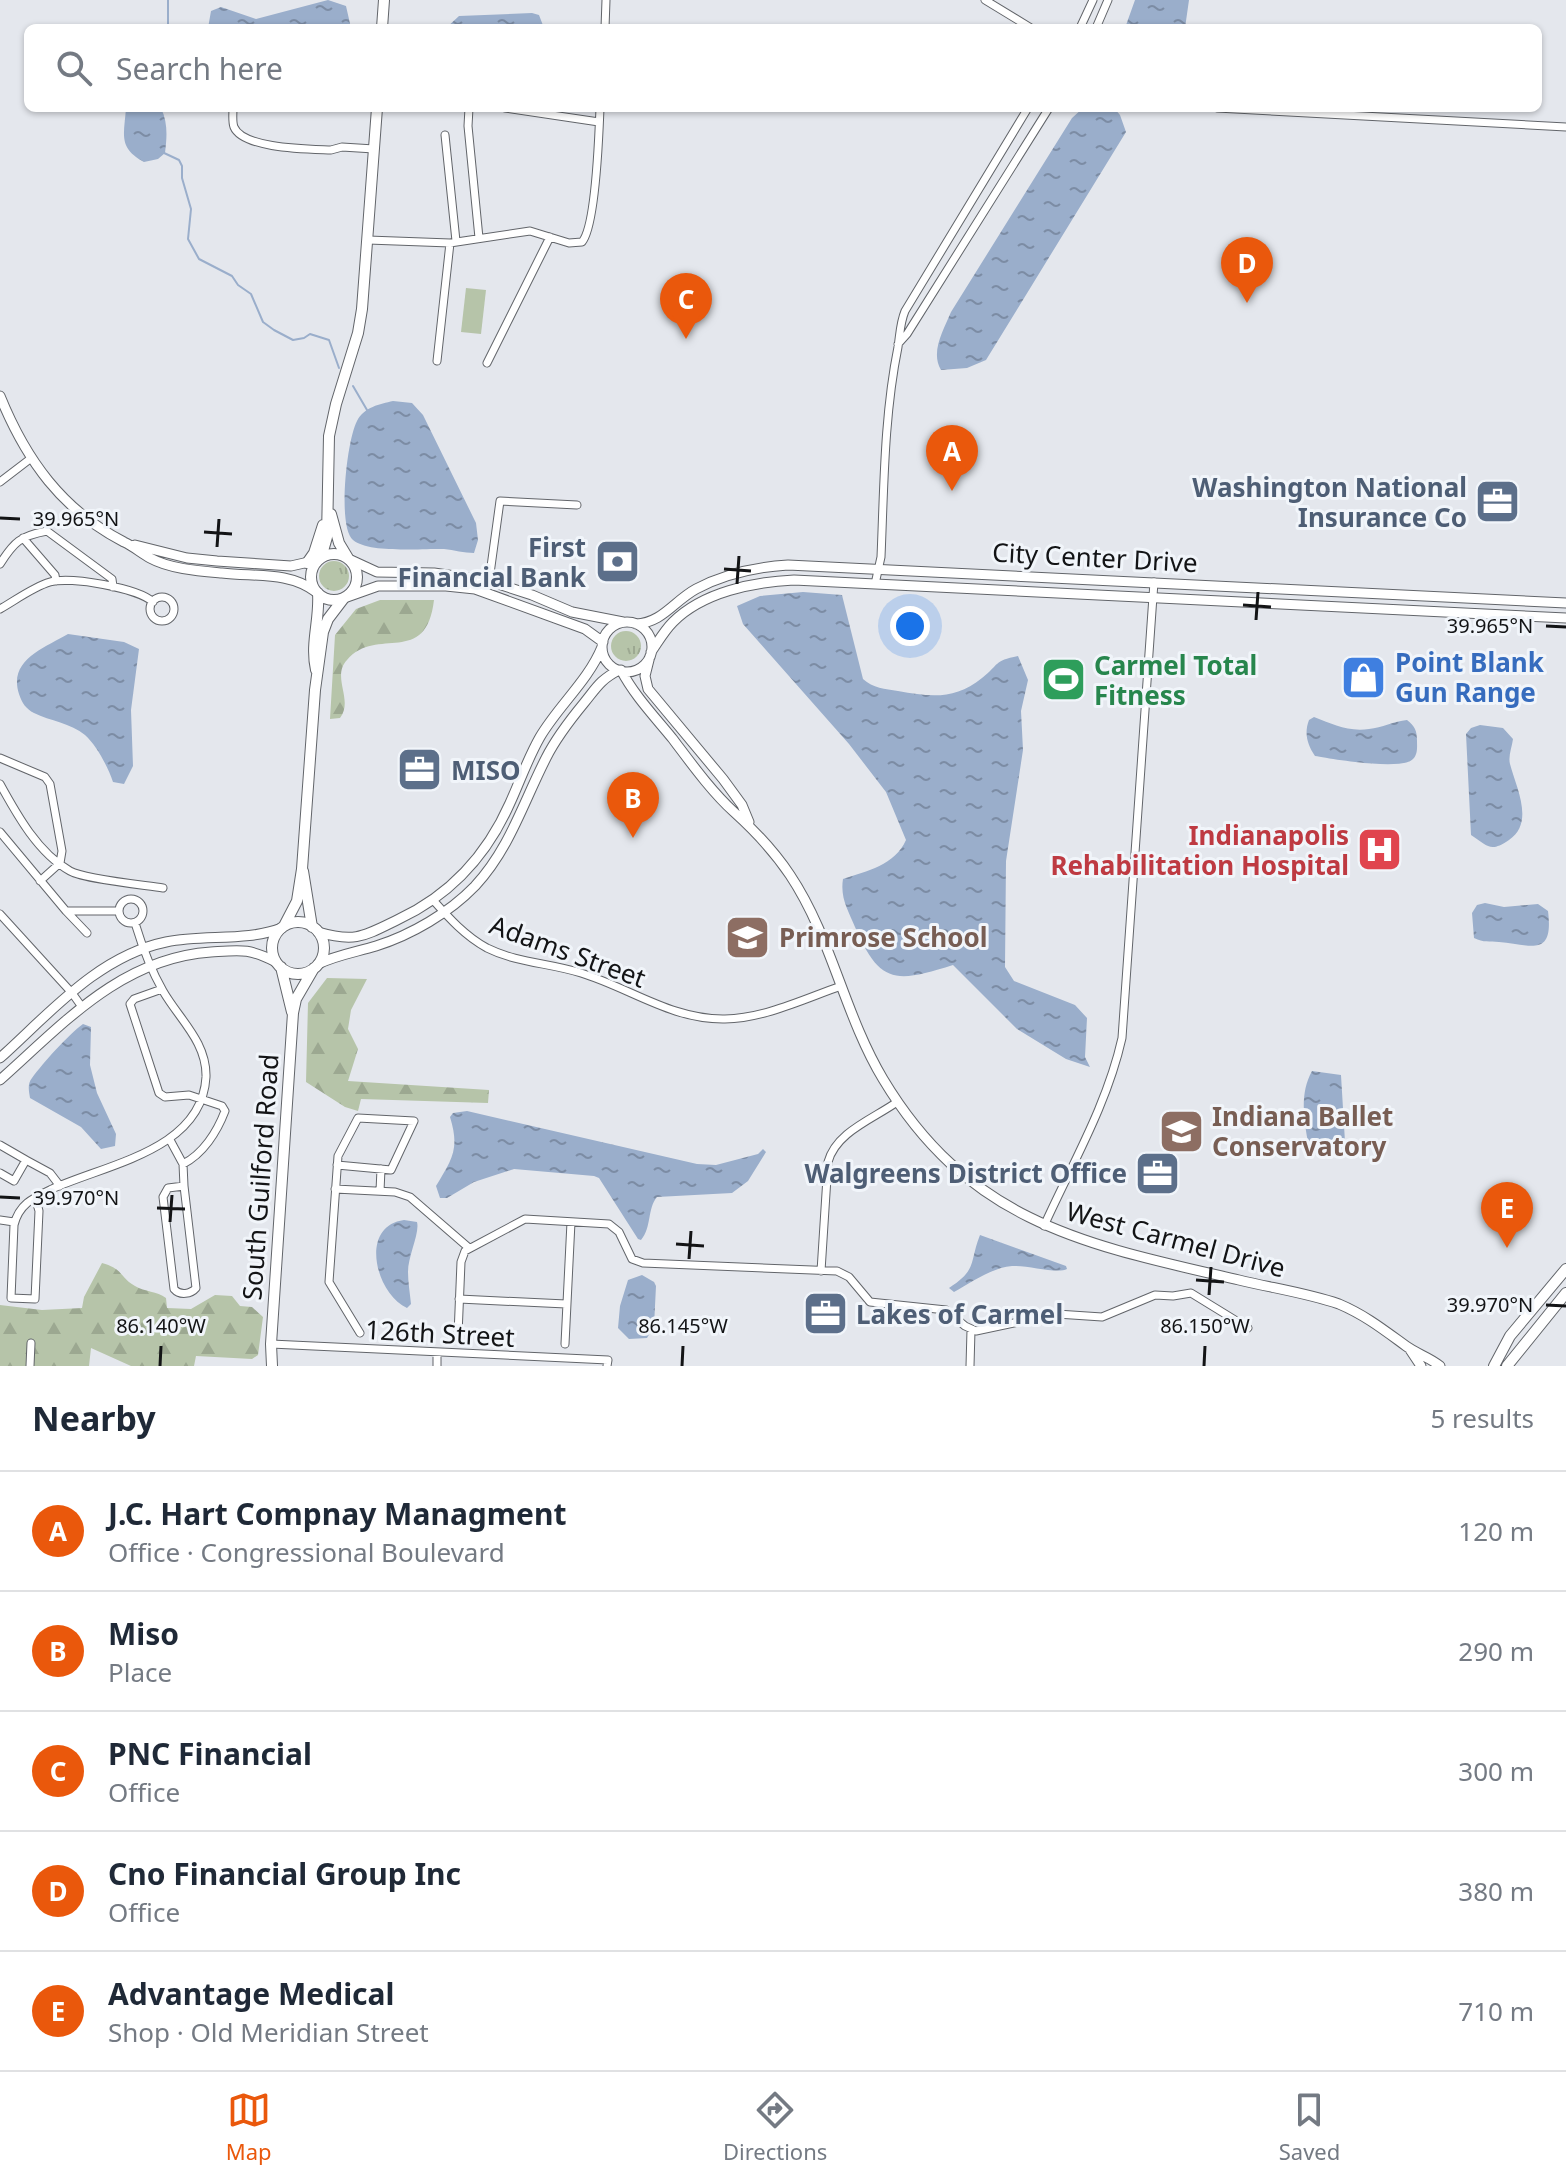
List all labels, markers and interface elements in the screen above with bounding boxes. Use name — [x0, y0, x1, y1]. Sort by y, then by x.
search box — [24, 24, 1542, 112]
icon: search — [52, 46, 96, 90]
text: Search here — [116, 48, 283, 89]
pin: D — [1221, 237, 1273, 303]
pin: C — [660, 273, 712, 339]
pin: A — [926, 425, 978, 491]
place label: Washington National Insurance Co — [1192, 469, 1467, 535]
office icon: Washington National Insurance Co — [1474, 478, 1522, 526]
text: 39.965°N — [33, 505, 119, 532]
place label: First Financial Bank — [397, 529, 587, 595]
street label: City Center Drive — [991, 534, 1199, 580]
bank icon: First Financial Bank — [593, 538, 641, 586]
your location — [890, 606, 930, 646]
text: 39.965°N — [1447, 612, 1533, 639]
place label: Point Blank Gun Range — [1395, 644, 1545, 710]
place label: Carmel Total Fitness — [1094, 647, 1257, 713]
shop icon: Point Blank Gun Range — [1340, 653, 1388, 701]
sports icon: Carmel Total Fitness — [1039, 656, 1087, 704]
office icon: MISO — [396, 746, 444, 794]
place label: MISO — [451, 752, 521, 788]
pin: B — [607, 772, 659, 838]
place label: Indianapolis Rehabilitation Hospital — [1050, 817, 1349, 883]
hospital icon: Indianapolis Rehabilitation Hospital — [1356, 826, 1404, 874]
street label: Adams Street — [485, 906, 651, 996]
school or university icon: Primrose School — [724, 913, 772, 961]
place label: Primrose School — [779, 919, 987, 955]
street label: South Guilford Road — [233, 1053, 287, 1301]
place label: Indiana Ballet Conservatory — [1212, 1098, 1393, 1164]
school or university icon: Indiana Ballet Conservatory — [1157, 1107, 1205, 1155]
office icon: Walgreens District Office — [1134, 1149, 1182, 1197]
place label: Walgreens District Office — [804, 1155, 1127, 1191]
pin: E — [1481, 1182, 1533, 1248]
text: 39.970°N — [33, 1184, 119, 1211]
street label: West Carmel Drive — [1062, 1192, 1290, 1286]
office icon: Lakes of Carmel — [801, 1290, 849, 1338]
text: 39.970°N — [1447, 1291, 1533, 1318]
place label: Lakes of Carmel — [856, 1296, 1063, 1332]
street label: 126th Street — [364, 1311, 516, 1355]
text: 86.140°W — [116, 1312, 206, 1339]
text: 86.145°W — [638, 1312, 728, 1339]
text: 86.150°W — [1160, 1312, 1250, 1339]
text: Nearby — [32, 1395, 156, 1441]
text: 5 results — [1430, 1400, 1534, 1436]
text: J.C. Hart Compnay Managment — [108, 1493, 567, 1534]
text: A — [49, 1513, 67, 1549]
text: 120 m — [1458, 1513, 1534, 1549]
text: Office · Congressional Boulevard — [108, 1534, 505, 1570]
text: Miso — [108, 1613, 179, 1654]
text: B — [49, 1633, 67, 1669]
text: 290 m — [1458, 1633, 1534, 1669]
text: Place — [108, 1654, 172, 1690]
text: PNC Financial — [108, 1733, 312, 1774]
text: C — [50, 1753, 66, 1789]
text: 300 m — [1458, 1753, 1534, 1789]
text: Office — [108, 1774, 180, 1810]
text: Cno Financial Group Inc — [108, 1853, 461, 1894]
text: D — [48, 1873, 68, 1909]
text: 380 m — [1458, 1873, 1534, 1909]
text: Office — [108, 1894, 180, 1930]
text: Advantage Medical — [108, 1973, 395, 2014]
text: E — [51, 1993, 65, 2029]
text: 710 m — [1458, 1993, 1534, 2029]
text: Shop · Old Meridian Street — [108, 2014, 429, 2050]
tab: Map — [226, 2088, 272, 2166]
tab: Directions — [723, 2088, 827, 2166]
tab: Saved — [1279, 2088, 1340, 2166]

